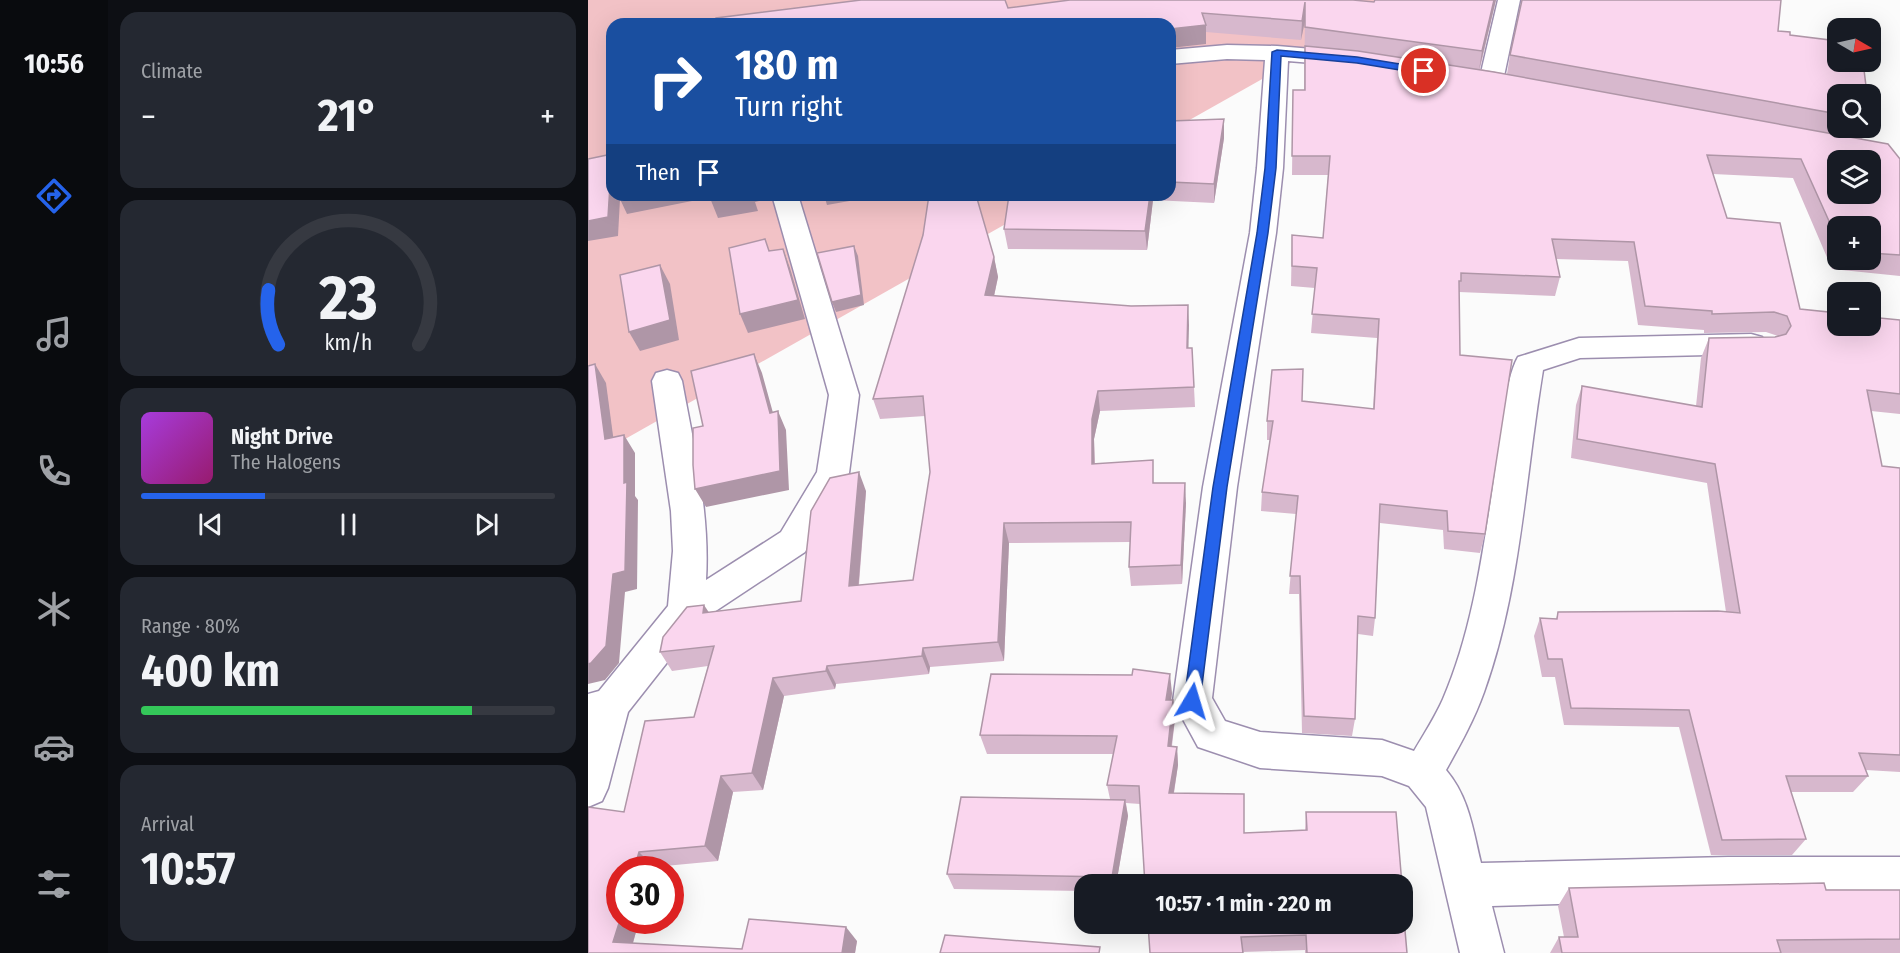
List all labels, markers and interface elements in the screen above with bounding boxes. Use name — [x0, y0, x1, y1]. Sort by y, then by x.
north arrow — [1827, 18, 1881, 72]
map controls — [1827, 18, 1881, 336]
text: 180 m — [735, 40, 839, 90]
icon: right — [636, 42, 714, 120]
pin — [1398, 45, 1449, 96]
text: 10:56 — [24, 48, 84, 80]
icon: arrive — [1407, 54, 1440, 87]
text: Climate — [141, 59, 203, 83]
button: search — [1827, 84, 1881, 138]
text: 21° — [318, 89, 378, 143]
text: Turn right — [735, 91, 843, 123]
text: − — [141, 97, 156, 137]
text: + — [540, 97, 555, 137]
button: layers — [1827, 150, 1881, 204]
icon: arrive — [692, 156, 725, 189]
text: Then — [636, 159, 680, 186]
icon: directions — [33, 175, 75, 217]
button: + — [1827, 216, 1881, 270]
text: 23 — [318, 261, 377, 336]
button: − — [1827, 282, 1881, 336]
icon: music — [33, 313, 75, 355]
text: km/h — [324, 331, 372, 357]
text: Night Drive — [231, 423, 333, 450]
icon: phone — [33, 450, 75, 492]
text: The Halogens — [231, 450, 341, 474]
icon: previous — [194, 508, 227, 541]
icon: pause — [332, 508, 365, 541]
icon: next — [470, 508, 503, 541]
icon: climate — [33, 588, 75, 630]
text: Range · 80% — [141, 614, 240, 638]
text: 400 km — [141, 644, 280, 698]
position arrow — [1160, 669, 1224, 733]
icon: car — [33, 726, 75, 768]
text: Arrival — [141, 812, 194, 836]
text: 10:57 — [141, 842, 236, 896]
speed limit sign: 30 — [606, 856, 684, 934]
icon: filters — [33, 863, 75, 905]
text: 10:57 · 1 min · 220 m — [1155, 890, 1332, 917]

